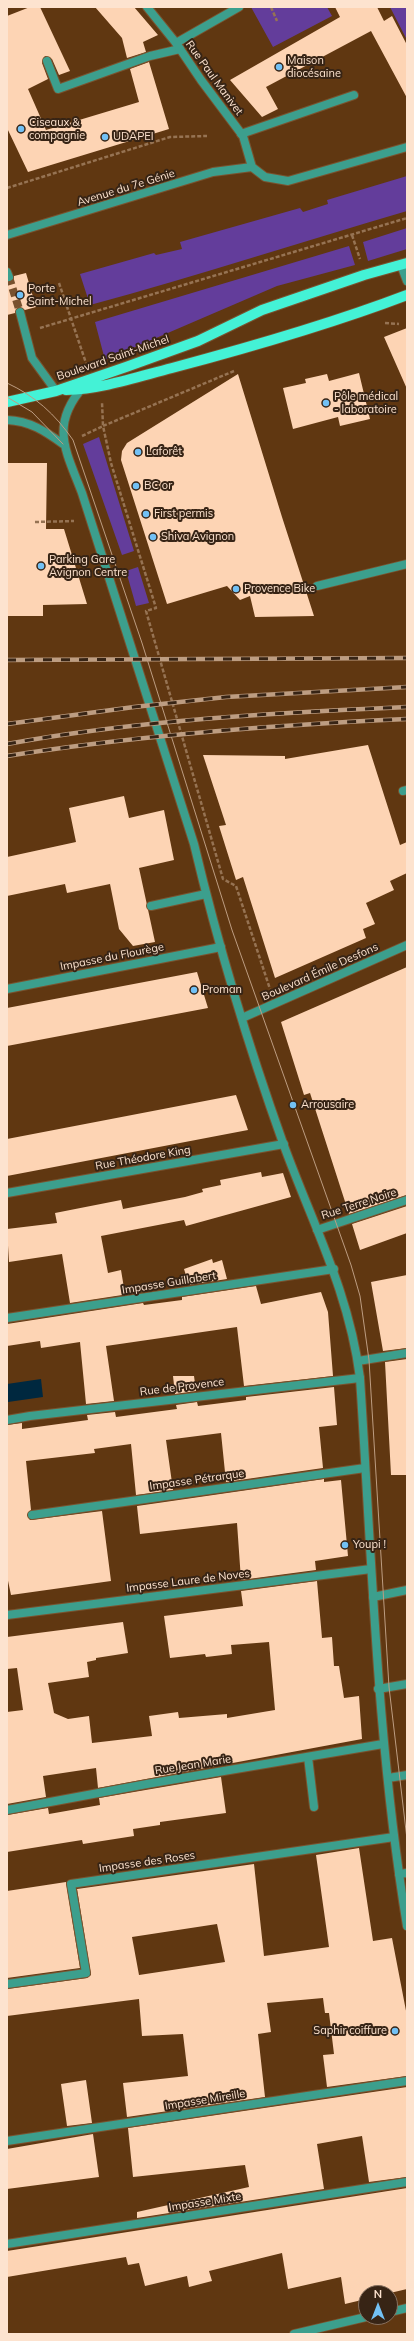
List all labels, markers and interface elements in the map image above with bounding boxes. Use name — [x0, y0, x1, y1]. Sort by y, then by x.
street label: Rue Paul Manivet — [183, 38, 245, 118]
place label: Maison diocésaine — [287, 54, 341, 80]
marker: Maison diocésaine — [274, 62, 284, 72]
place label: Ciseaux & compagnie — [29, 116, 85, 142]
marker: Ciseaux & compagnie — [16, 124, 26, 134]
place label: UDAPEI — [113, 130, 154, 144]
marker: UDAPEI — [100, 132, 110, 142]
street label: Avenue du 7e Génie — [76, 167, 176, 209]
place label: Porte Saint-Michel — [28, 282, 92, 308]
marker: Porte Saint-Michel — [15, 290, 25, 300]
street label: Boulevard Saint-Michel — [55, 333, 171, 383]
place label: Pôle médical - laboratoire — [334, 390, 398, 416]
marker: Pôle médical - laboratoire — [321, 398, 331, 408]
place label: Laforêt — [146, 445, 182, 459]
marker: Laforêt — [133, 447, 143, 457]
place label: BC or — [144, 479, 172, 493]
marker: BC or — [131, 481, 141, 491]
place label: First permis — [154, 507, 213, 521]
marker: First permis — [141, 509, 151, 519]
place label: Shiva Avignon — [161, 530, 234, 544]
marker: Shiva Avignon — [148, 532, 158, 542]
place label: Parking Gare Avignon Centre — [49, 553, 127, 579]
marker: Parking Gare Avignon Centre — [36, 561, 46, 571]
place label: Provence Bike — [244, 582, 315, 596]
marker: Provence Bike — [231, 584, 241, 594]
street label: Impasse du Flourège — [59, 940, 165, 974]
street label: Boulevard Émile Desfons — [260, 940, 380, 1004]
place label: Proman — [202, 983, 242, 997]
marker: Proman — [189, 985, 199, 995]
place label: Arrousaire — [301, 1098, 354, 1112]
marker: Arrousaire — [288, 1100, 298, 1110]
street label: Rue Théodore King — [94, 1143, 192, 1173]
street label: Rue Terre Noire — [320, 1186, 398, 1222]
street label: Impasse Guillabert — [121, 1269, 217, 1297]
street label: Rue de Provence — [139, 1375, 225, 1399]
street label: Impasse Pétrarque — [149, 1467, 245, 1493]
place label: Youpi ! — [353, 1538, 386, 1552]
marker: Youpi ! — [340, 1540, 350, 1550]
street label: Impasse Laure de Noves — [126, 1567, 250, 1595]
street label: Rue Jean Marie — [154, 1752, 232, 1778]
street label: Impasse des Roses — [98, 1849, 196, 1875]
place label: Saphir coiffure — [313, 2024, 387, 2038]
marker: Saphir coiffure — [390, 2026, 400, 2036]
street label: Impasse Mireille — [164, 2087, 246, 2113]
street label: Impasse Mixte — [168, 2190, 242, 2214]
north arrow — [358, 2285, 398, 2325]
text: N — [374, 2287, 382, 2301]

